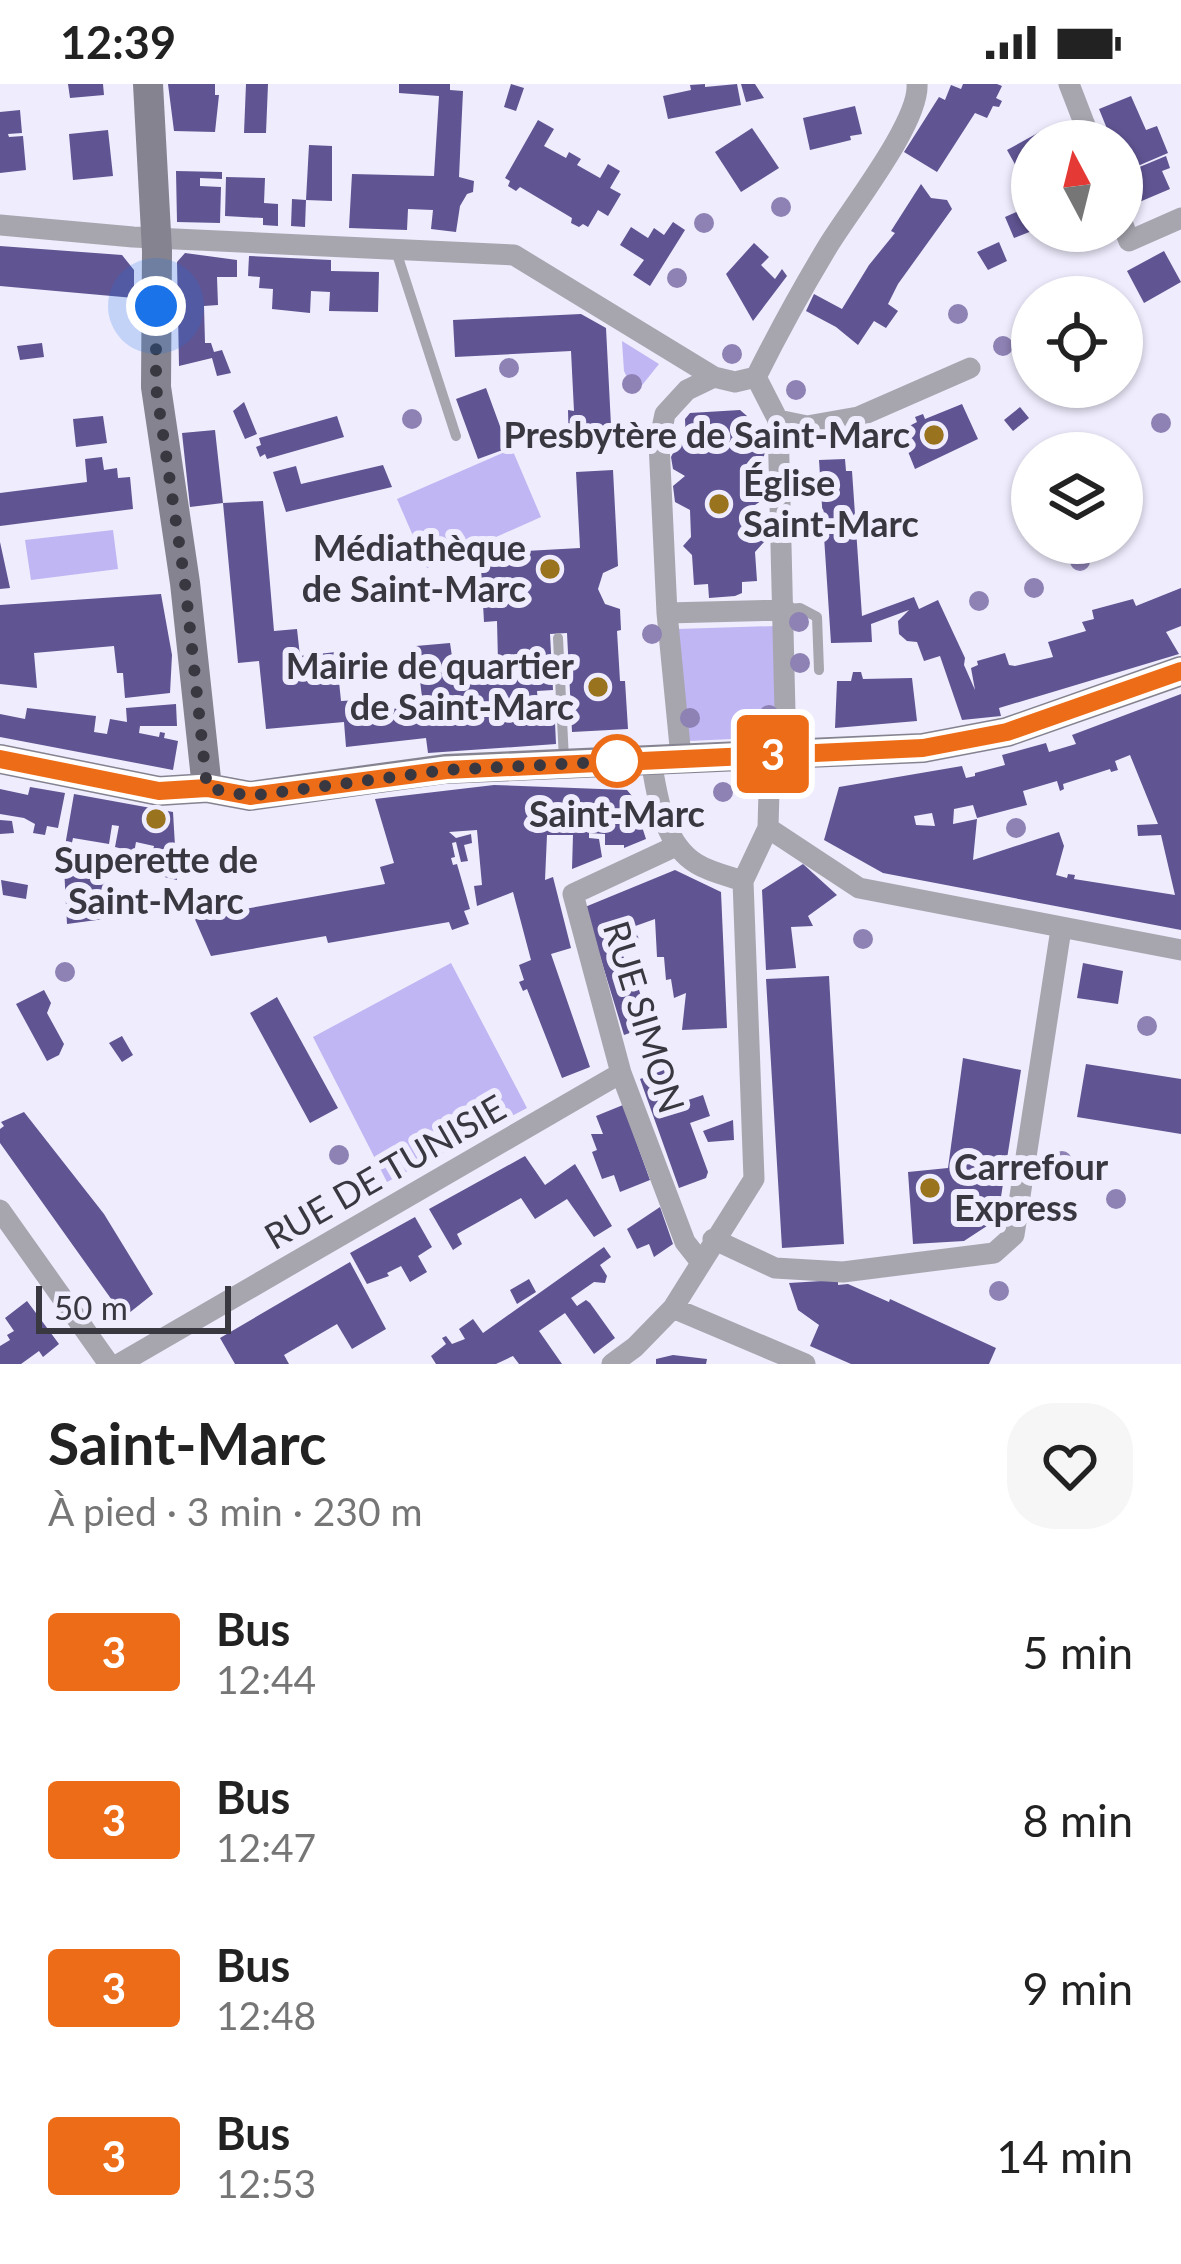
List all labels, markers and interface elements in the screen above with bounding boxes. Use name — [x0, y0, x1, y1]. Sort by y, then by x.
text: 12:39 — [60, 15, 176, 69]
north arrow — [1011, 120, 1143, 252]
map controls — [1011, 120, 1143, 564]
your location — [126, 276, 186, 336]
button: locate — [1011, 276, 1143, 408]
place label: Presbytère de Saint-Marc — [504, 412, 910, 456]
marker: Presbytère de Saint-Marc — [921, 422, 947, 448]
button: layers — [1011, 432, 1143, 564]
place label: Église Saint-Marc — [743, 460, 919, 545]
marker: Église Saint-Marc — [706, 491, 732, 517]
place label: Médiathèque de Saint-Marc — [302, 525, 526, 610]
marker: Médiathèque de Saint-Marc — [537, 556, 563, 582]
place label: Mairie de quartier de Saint-Marc — [286, 643, 575, 728]
marker: Mairie de quartier de Saint-Marc — [585, 674, 611, 700]
line badge: 3 — [734, 715, 812, 793]
text: 3 — [761, 729, 785, 779]
marker: Saint-Marc — [592, 736, 642, 786]
place label: Saint-Marc — [529, 791, 705, 835]
marker: Superette de Saint-Marc — [143, 806, 169, 832]
place label: Superette de Saint-Marc — [54, 837, 258, 922]
street label: RUE SIMON — [595, 915, 695, 1118]
street label: RUE DE TUNISIE — [256, 1084, 513, 1258]
place label: Carrefour Express — [954, 1144, 1109, 1229]
marker: Carrefour Express — [917, 1175, 943, 1201]
scale bar — [36, 1280, 231, 1333]
text: 50 m — [54, 1287, 128, 1327]
button: heart — [1007, 1403, 1133, 1529]
text: Saint-Marc — [48, 1409, 326, 1477]
text: À pied · 3 min · 230 m — [48, 1488, 423, 1534]
text: Bus — [216, 1602, 290, 1656]
text: 5 min — [1022, 1625, 1133, 1679]
text: 3 — [102, 1627, 126, 1677]
text: 12:44 — [216, 1656, 316, 1702]
text: Bus — [216, 1770, 290, 1824]
text: 8 min — [1022, 1793, 1133, 1847]
text: 3 — [102, 1795, 126, 1845]
text: 12:47 — [216, 1824, 316, 1870]
text: Bus — [216, 1938, 290, 1992]
text: 9 min — [1022, 1961, 1133, 2015]
text: 3 — [102, 1963, 126, 2013]
text: 12:48 — [216, 1992, 316, 2038]
text: Bus — [216, 2106, 290, 2160]
text: 14 min — [996, 2129, 1133, 2183]
text: 3 — [102, 2131, 126, 2181]
text: 12:53 — [216, 2160, 316, 2206]

